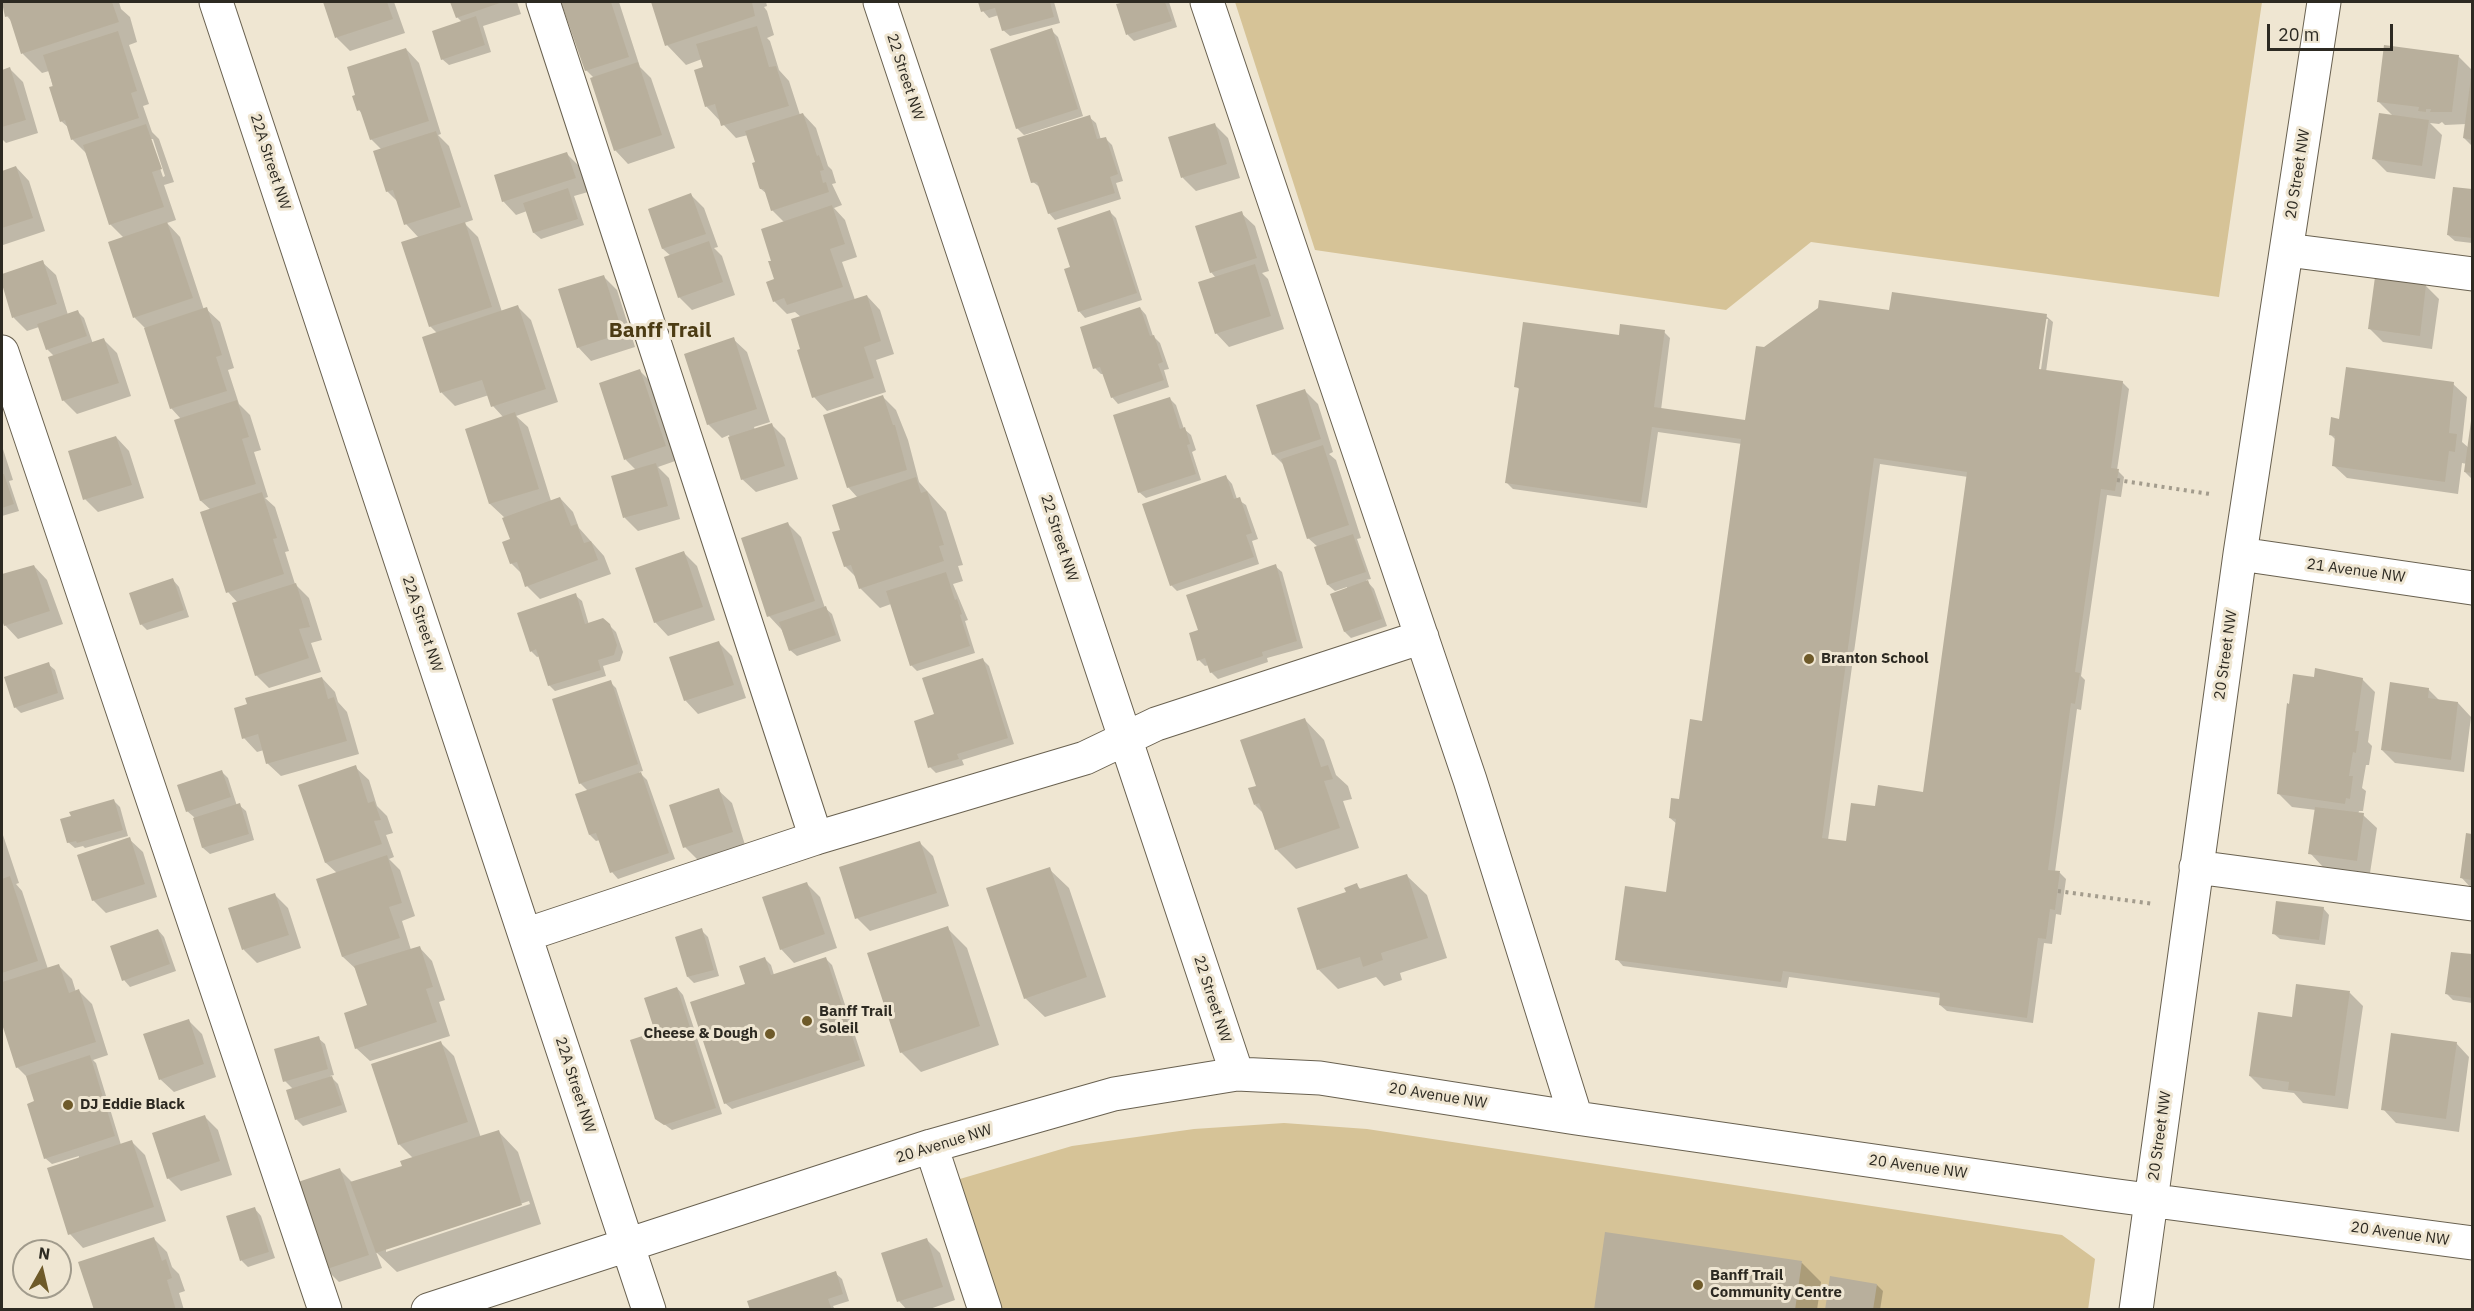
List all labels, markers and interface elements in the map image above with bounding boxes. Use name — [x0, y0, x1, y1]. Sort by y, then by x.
scale bar — [2270, 12, 2396, 50]
text: 20 m — [2278, 23, 2320, 46]
street label: 22 Street NW — [883, 31, 927, 123]
street label: 22A Street NW — [246, 112, 294, 212]
street label: 20 Street NW — [2282, 128, 2314, 220]
district label: Banff Trail — [609, 318, 711, 344]
street label: 22 Street NW — [1037, 492, 1081, 584]
street label: 21 Avenue NW — [2306, 555, 2406, 587]
street label: 22A Street NW — [398, 574, 446, 674]
street label: 20 Street NW — [2211, 609, 2241, 701]
place label: Branton School — [1821, 650, 1928, 668]
marker: Branton School — [1802, 652, 1816, 666]
street label: 22 Street NW — [1190, 953, 1234, 1045]
place label: Banff Trail Soleil — [819, 1003, 892, 1038]
marker: Banff Trail Soleil — [800, 1014, 814, 1028]
place label: Cheese & Dough — [643, 1025, 758, 1043]
marker: Cheese & Dough — [763, 1027, 777, 1041]
street label: 22A Street NW — [551, 1035, 599, 1135]
street label: 20 Avenue NW — [1388, 1079, 1488, 1113]
street label: 20 Street NW — [2145, 1090, 2175, 1182]
place label: DJ Eddie Black — [80, 1096, 185, 1114]
marker: DJ Eddie Black — [61, 1098, 75, 1112]
street label: 20 Avenue NW — [894, 1121, 994, 1167]
street label: 20 Avenue NW — [1868, 1151, 1968, 1183]
street label: 20 Avenue NW — [2350, 1218, 2450, 1250]
north arrow — [12, 1239, 72, 1299]
text: N — [37, 1242, 51, 1264]
place label: Banff Trail Community Centre — [1710, 1267, 1842, 1302]
marker: Banff Trail Community Centre — [1691, 1278, 1705, 1292]

